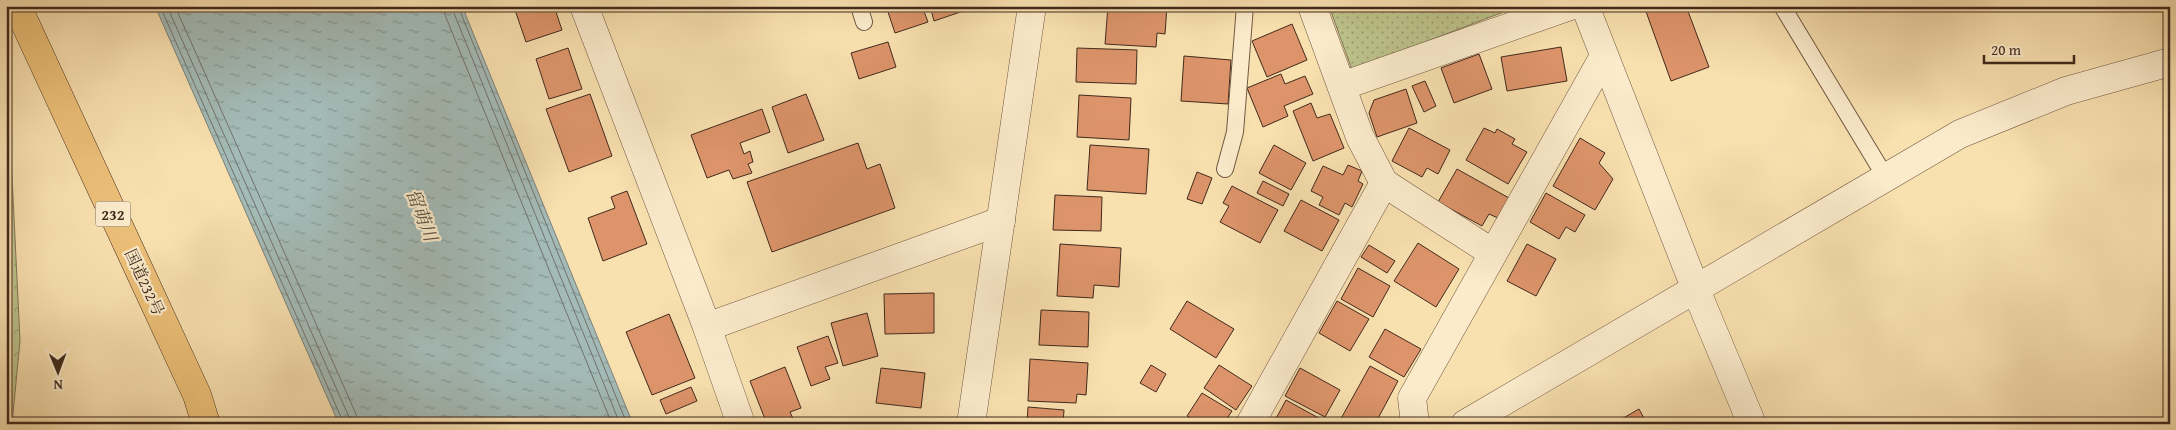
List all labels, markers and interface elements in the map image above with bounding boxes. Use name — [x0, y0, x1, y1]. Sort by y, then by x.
scale bar — [1984, 32, 2074, 64]
text: 20 m — [1991, 39, 2022, 60]
water label: 留萌川 — [400, 185, 445, 247]
road number: 232 — [96, 202, 130, 226]
street label: 国道232号 — [119, 245, 171, 319]
north arrow — [32, 348, 82, 398]
text: N — [53, 375, 63, 395]

